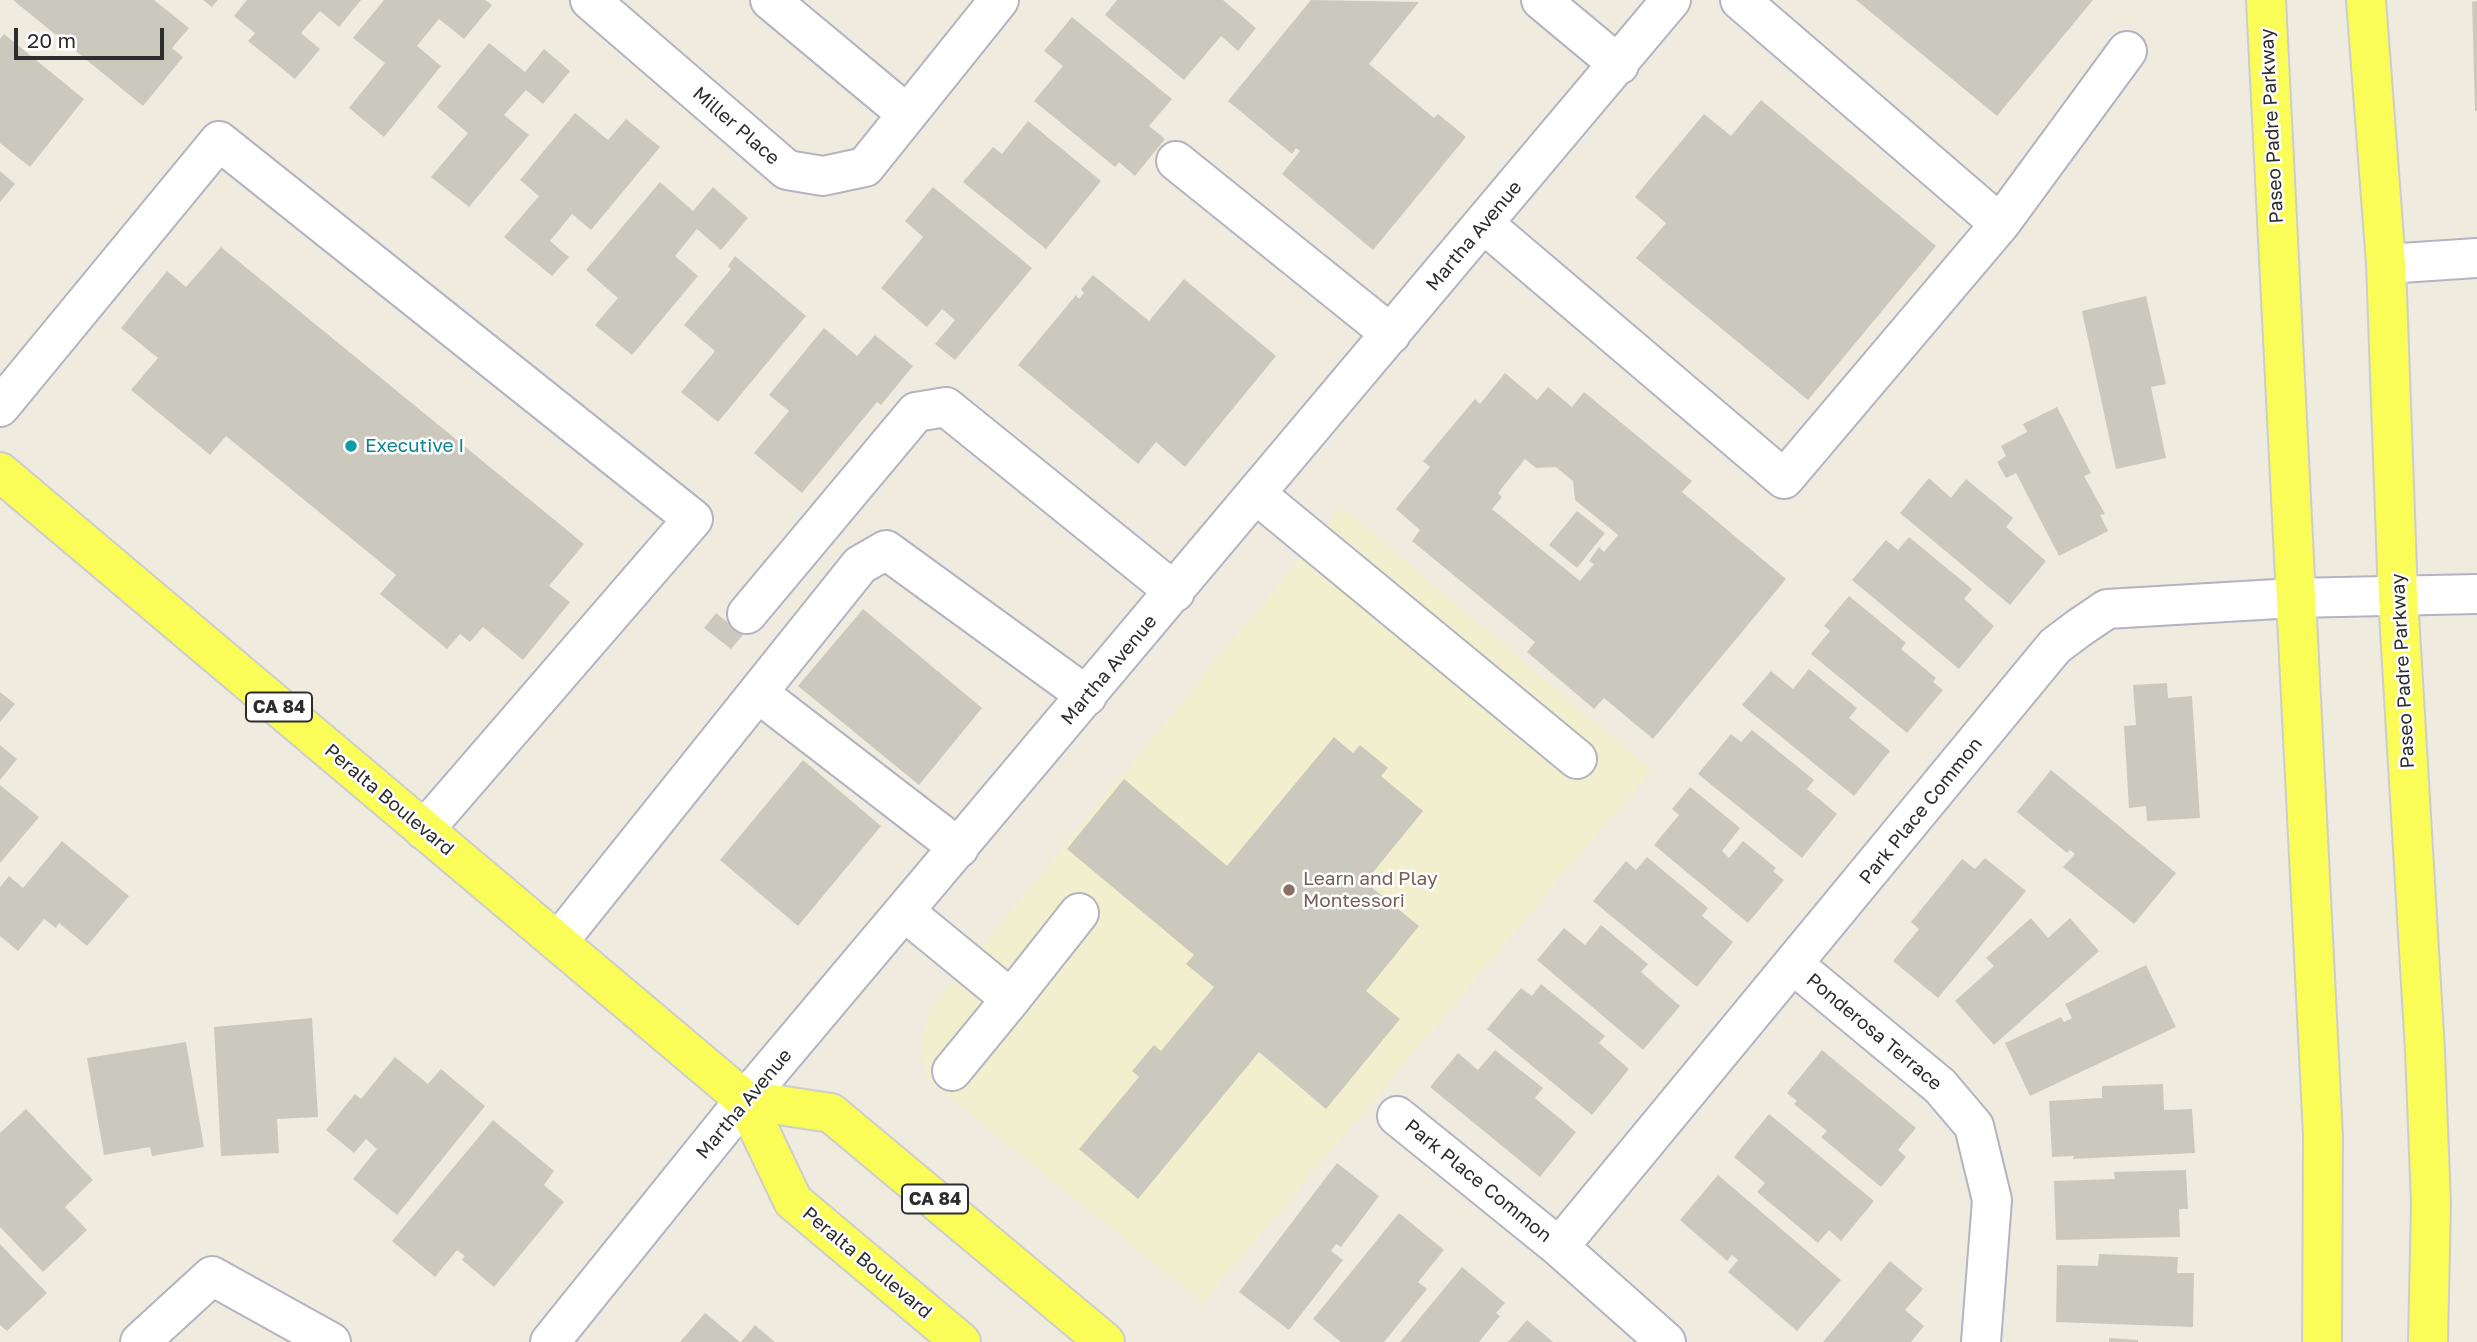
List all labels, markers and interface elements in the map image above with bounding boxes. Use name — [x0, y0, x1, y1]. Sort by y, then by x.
scale bar — [18, 14, 168, 58]
text: 20 m — [27, 27, 76, 53]
street label: Paseo Padre Parkway — [2256, 28, 2288, 224]
street label: Miller Place — [688, 82, 784, 170]
street label: Martha Avenue — [1421, 176, 1527, 296]
place label: Executive I — [365, 435, 464, 457]
marker: Executive I — [343, 438, 359, 454]
street label: Paseo Padre Parkway — [2387, 573, 2419, 769]
street label: Martha Avenue — [1056, 610, 1162, 730]
road number: CA 84 — [246, 692, 312, 722]
street label: Park Place Common — [1855, 733, 1987, 889]
street label: Peralta Boulevard — [320, 739, 458, 861]
place label: Learn and Play Montessori — [1303, 868, 1438, 912]
marker: Learn and Play Montessori — [1281, 882, 1297, 898]
street label: Ponderosa Terrace — [1802, 969, 1946, 1095]
street label: Martha Avenue — [691, 1044, 797, 1164]
street label: Park Place Common — [1400, 1115, 1556, 1247]
road number: CA 84 — [902, 1184, 968, 1214]
street label: Peralta Boulevard — [798, 1202, 936, 1324]

